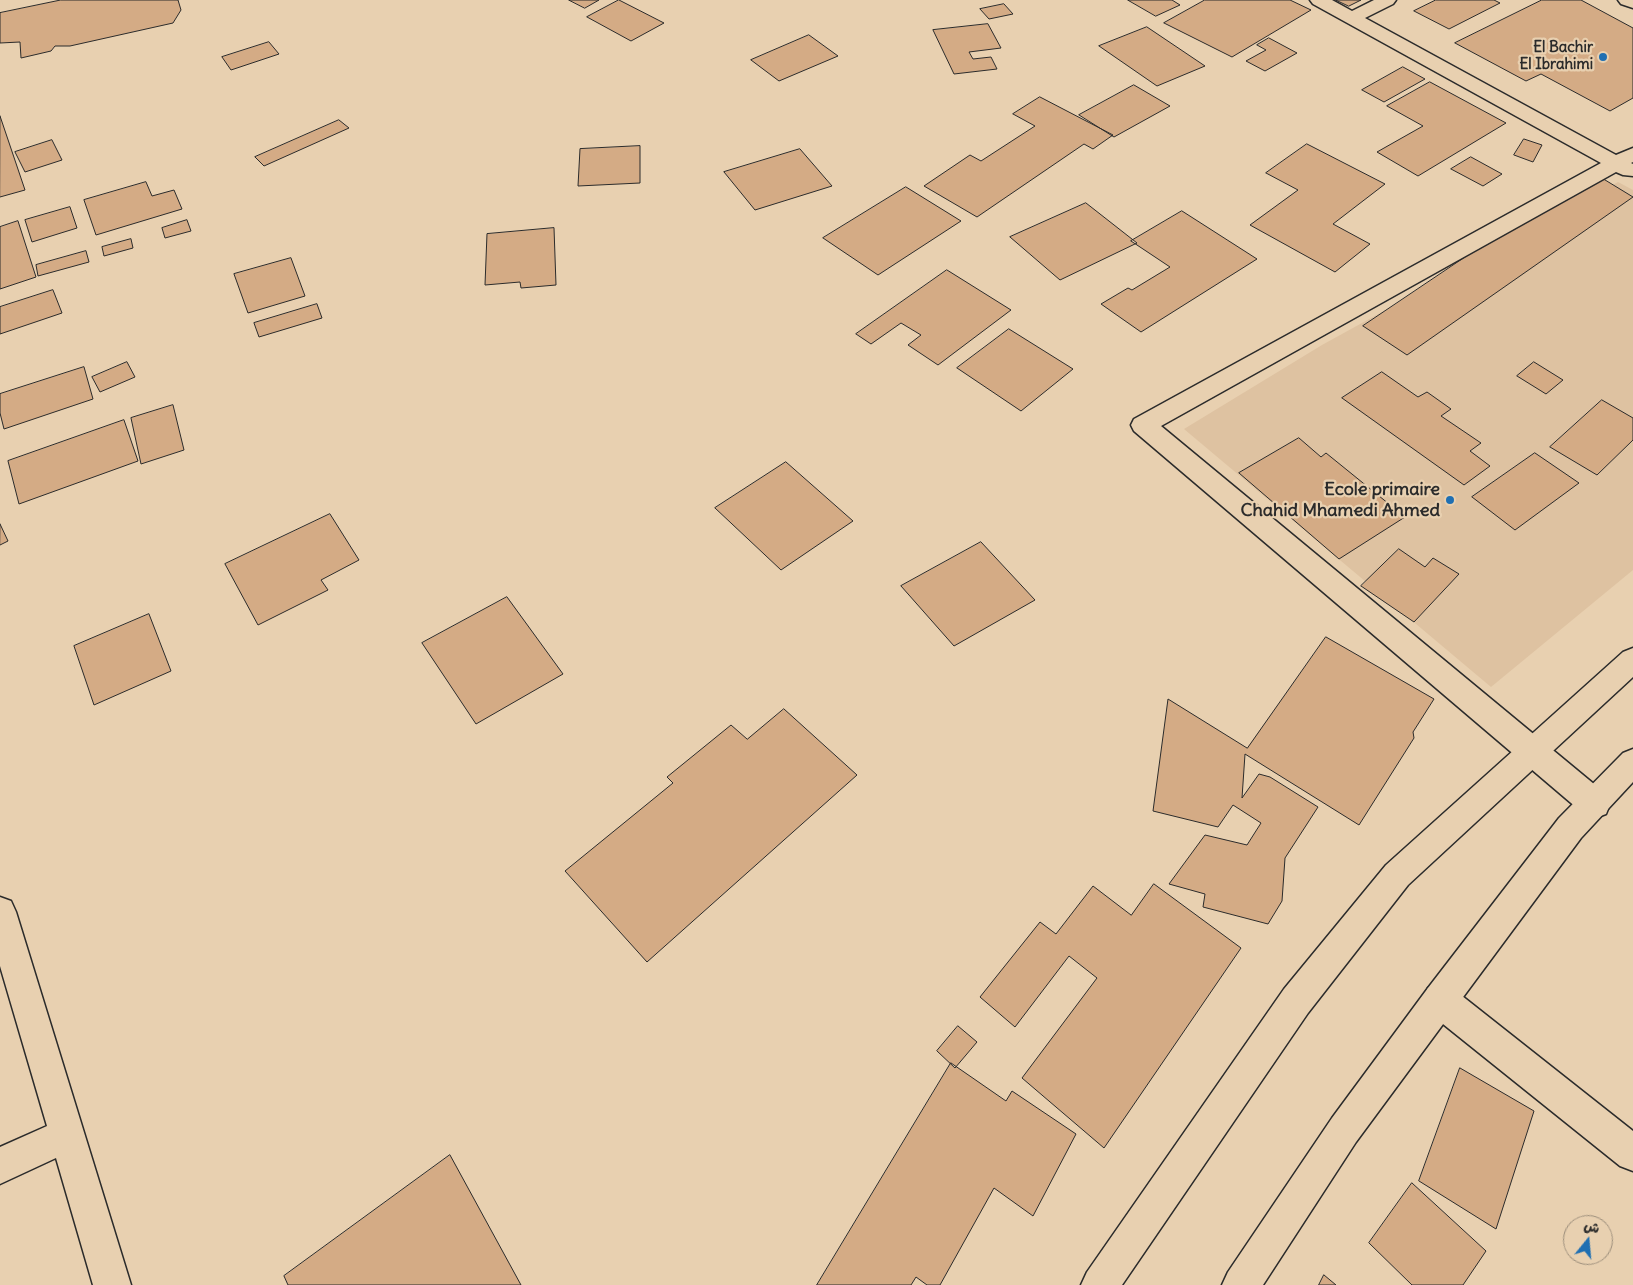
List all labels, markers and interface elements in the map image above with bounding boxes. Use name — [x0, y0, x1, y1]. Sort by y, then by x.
place label: El Bachir El Ibrahimi — [1519, 39, 1593, 74]
marker: El Bachir El Ibrahimi — [1597, 51, 1609, 63]
place label: Ecole primaire Chahid Mhamedi Ahmed — [1241, 479, 1440, 522]
marker: Ecole primaire Chahid Mhamedi Ahmed — [1444, 494, 1456, 506]
north arrow — [1563, 1215, 1613, 1265]
text: ش — [1582, 1216, 1602, 1237]

